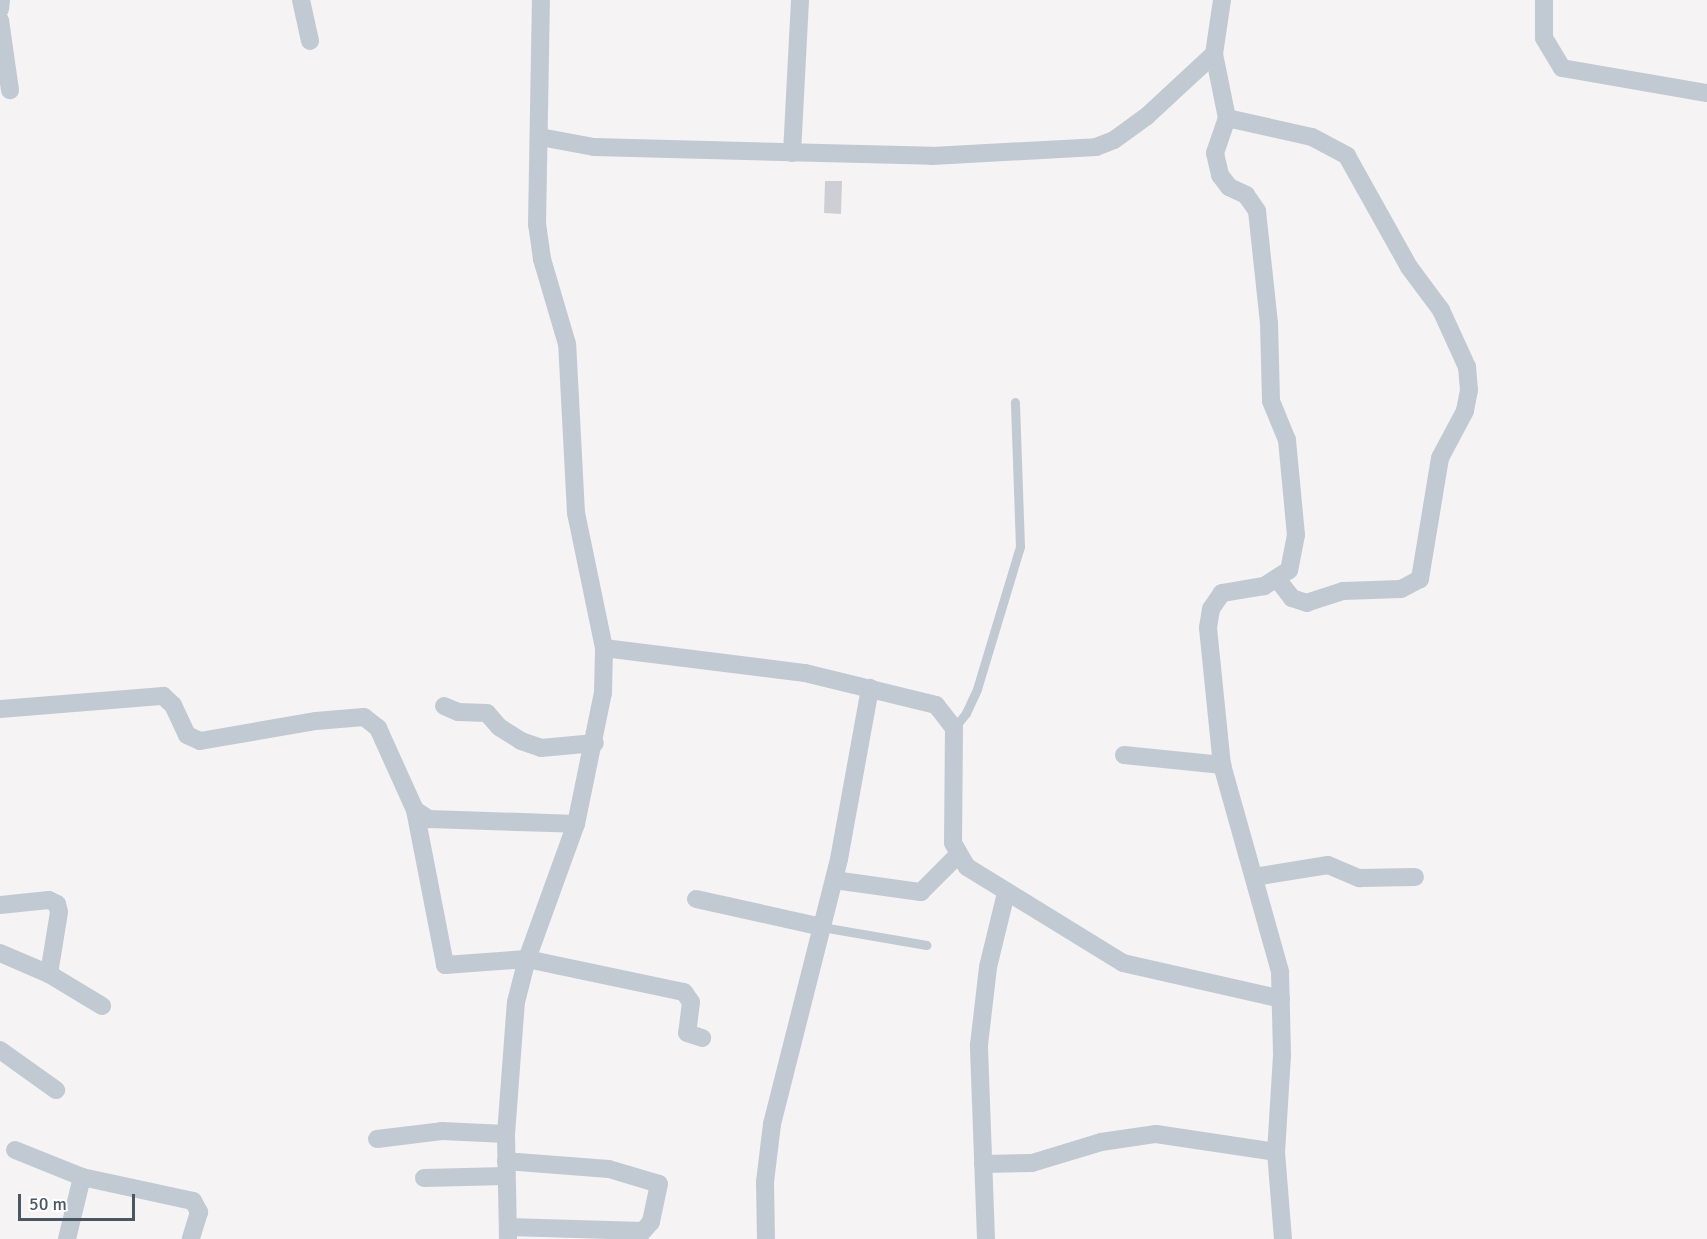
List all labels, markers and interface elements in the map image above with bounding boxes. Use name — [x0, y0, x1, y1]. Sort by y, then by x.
scale bar — [21, 1182, 138, 1220]
text: 50 m — [29, 1193, 67, 1215]

